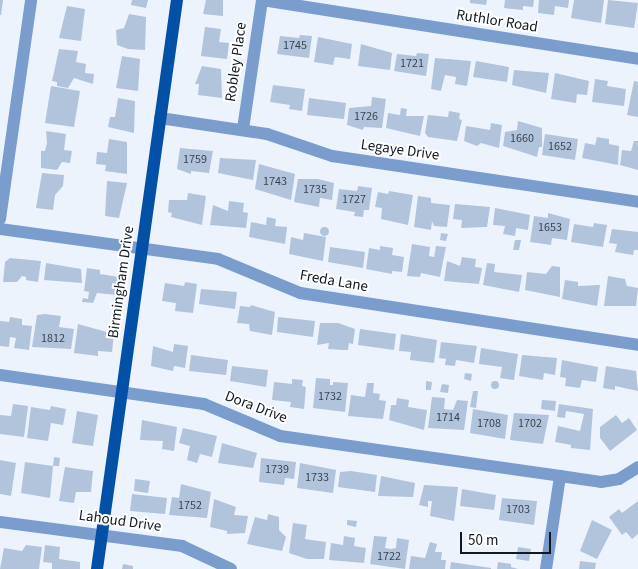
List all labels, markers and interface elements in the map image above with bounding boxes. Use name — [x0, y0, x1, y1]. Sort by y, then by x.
street label: Ruthlor Road — [455, 6, 539, 36]
street label: Robley Place — [222, 21, 250, 103]
house number: 1745 — [283, 39, 307, 53]
house number: 1721 — [400, 57, 424, 71]
house number: 1726 — [354, 110, 378, 124]
house number: 1660 — [510, 132, 534, 146]
street label: Legaye Drive — [360, 136, 440, 164]
house number: 1652 — [548, 140, 572, 154]
house number: 1759 — [183, 153, 207, 167]
house number: 1743 — [263, 175, 287, 189]
house number: 1735 — [303, 183, 327, 197]
house number: 1727 — [342, 193, 366, 207]
house number: 1653 — [538, 221, 562, 235]
street label: Birmingham Drive — [104, 225, 138, 339]
street label: Freda Lane — [298, 266, 370, 296]
house number: 1812 — [41, 332, 65, 346]
street label: Dora Drive — [222, 387, 290, 427]
house number: 1732 — [318, 390, 342, 404]
house number: 1714 — [436, 411, 460, 425]
house number: 1708 — [477, 417, 501, 431]
house number: 1702 — [518, 417, 542, 431]
house number: 1739 — [265, 463, 289, 477]
house number: 1733 — [305, 471, 329, 485]
house number: 1752 — [178, 499, 202, 513]
house number: 1703 — [506, 503, 530, 517]
street label: Lahoud Drive — [78, 506, 162, 536]
scale bar — [463, 522, 554, 554]
text: 50 m — [468, 530, 498, 551]
house number: 1722 — [377, 550, 401, 564]

